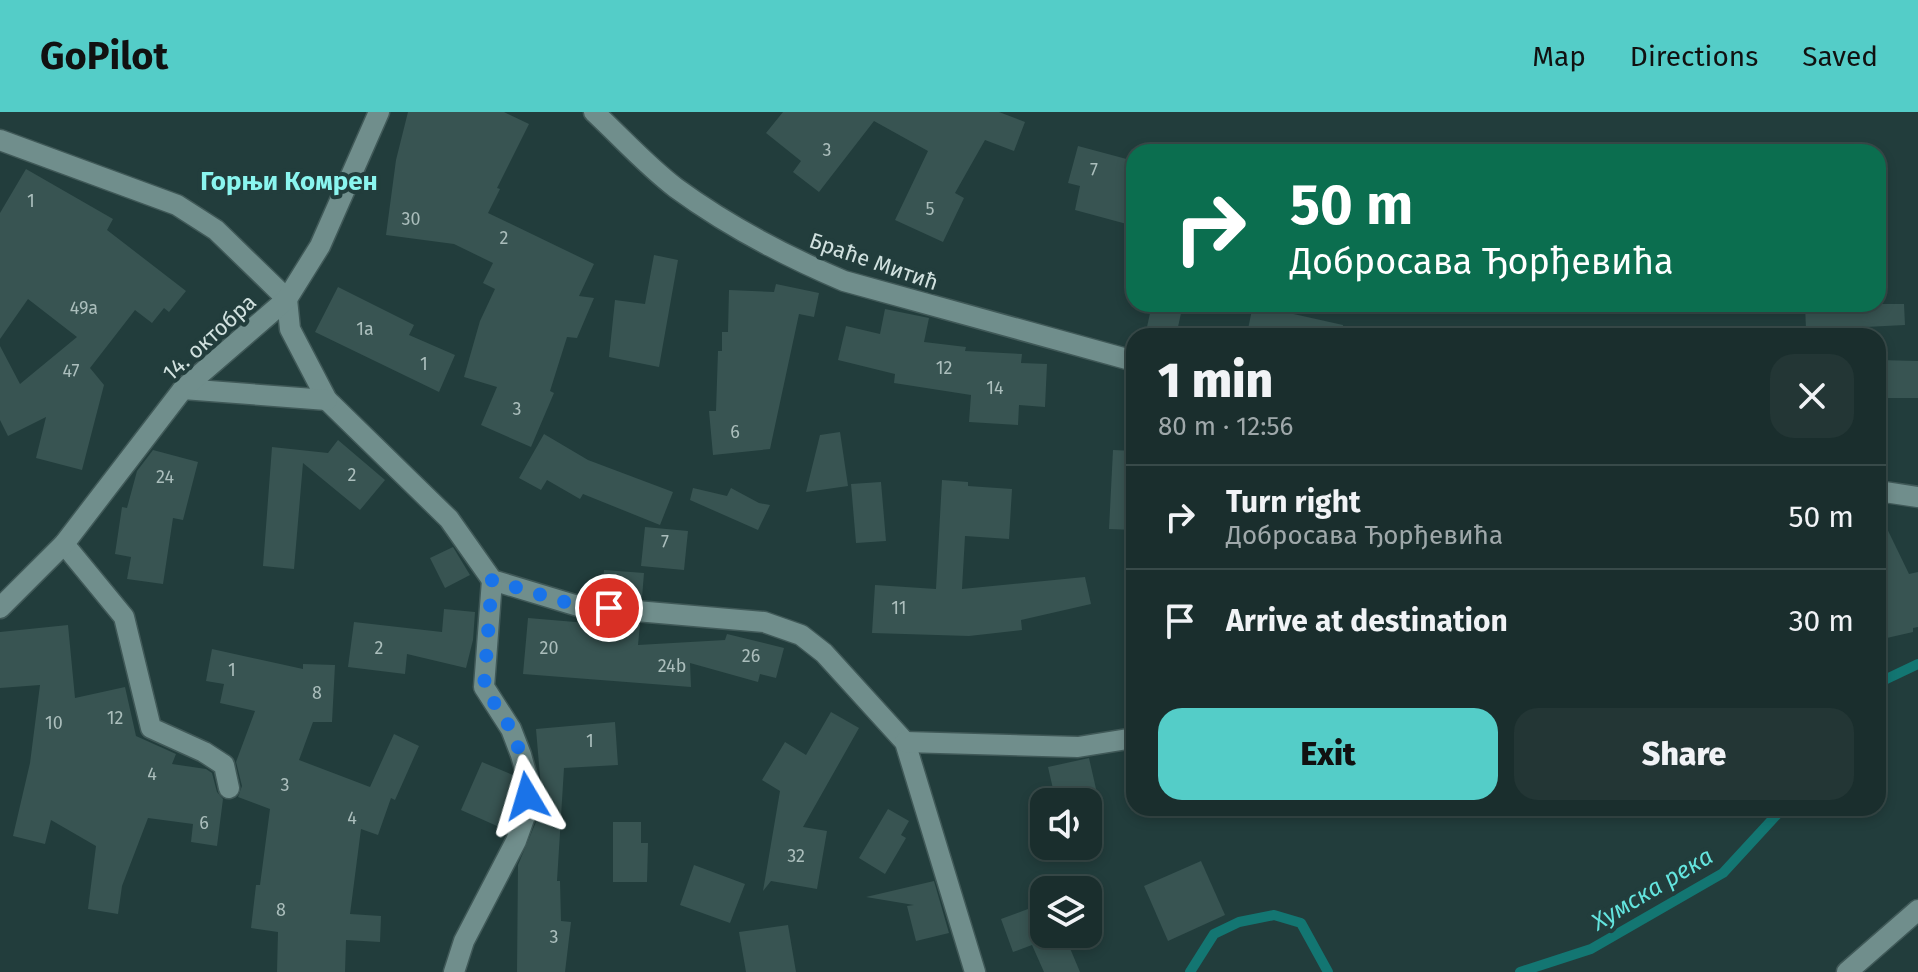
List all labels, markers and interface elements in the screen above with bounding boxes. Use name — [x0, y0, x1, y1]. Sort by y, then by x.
text: GoPilot — [40, 33, 168, 79]
text: Map — [1532, 40, 1586, 73]
text: Directions — [1630, 40, 1758, 73]
text: Saved — [1802, 40, 1878, 73]
house number: 3 — [823, 139, 831, 161]
house number: 7 — [1090, 159, 1098, 181]
district label: Горњи Комрен — [200, 166, 378, 197]
text: 50 m — [1290, 172, 1413, 239]
icon: right — [1158, 176, 1262, 280]
house number: 1 — [27, 190, 35, 212]
house number: 5 — [925, 198, 935, 220]
house number: 30 — [401, 208, 421, 230]
house number: 2 — [500, 227, 509, 249]
street label: Браће Митић — [806, 227, 942, 296]
text: Добросава Ђорђевића — [1290, 240, 1674, 284]
street label: 14. октобра — [157, 288, 262, 386]
house number: 49a — [70, 297, 98, 319]
house number: 1a — [356, 318, 374, 340]
text: 1 min — [1158, 352, 1273, 410]
house number: 1 — [420, 353, 428, 375]
button: close — [1770, 354, 1854, 438]
house number: 12 — [936, 357, 952, 379]
house number: 47 — [62, 360, 80, 382]
house number: 14 — [986, 377, 1004, 399]
house number: 3 — [513, 398, 521, 420]
text: 80 m · 12:56 — [1158, 411, 1293, 442]
house number: 6 — [730, 421, 740, 443]
house number: 2 — [348, 464, 357, 486]
house number: 24 — [156, 466, 174, 488]
text: Turn right — [1226, 484, 1361, 520]
icon: right — [1158, 495, 1202, 539]
text: 50 m — [1789, 499, 1854, 535]
text: Добросава Ђорђевића — [1226, 520, 1503, 551]
house number: 7 — [661, 531, 669, 553]
pin — [575, 574, 643, 642]
icon: arrive — [587, 586, 631, 630]
house number: 11 — [891, 597, 907, 619]
icon: arrive — [1158, 599, 1202, 643]
text: Arrive at destination — [1226, 603, 1508, 639]
text: 30 m — [1789, 603, 1854, 639]
house number: 2 — [375, 637, 384, 659]
house number: 20 — [540, 637, 558, 659]
house number: 26 — [742, 645, 760, 667]
house number: 24b — [658, 655, 686, 677]
house number: 1 — [228, 659, 236, 681]
house number: 8 — [312, 682, 322, 704]
house number: 12 — [107, 707, 123, 729]
button: Exit — [1158, 708, 1498, 800]
button: Share — [1514, 708, 1854, 800]
house number: 10 — [45, 712, 63, 734]
house number: 1 — [586, 730, 594, 752]
position arrow — [485, 754, 569, 838]
house number: 4 — [147, 763, 157, 785]
house number: 3 — [281, 774, 289, 796]
map controls — [1030, 788, 1102, 948]
button: sound — [1030, 788, 1102, 860]
house number: 4 — [347, 807, 357, 829]
house number: 6 — [199, 812, 209, 834]
water label: Хумска река — [1585, 842, 1718, 937]
house number: 32 — [787, 845, 805, 867]
button: layers — [1030, 876, 1102, 948]
house number: 8 — [276, 899, 286, 921]
house number: 3 — [550, 926, 558, 948]

